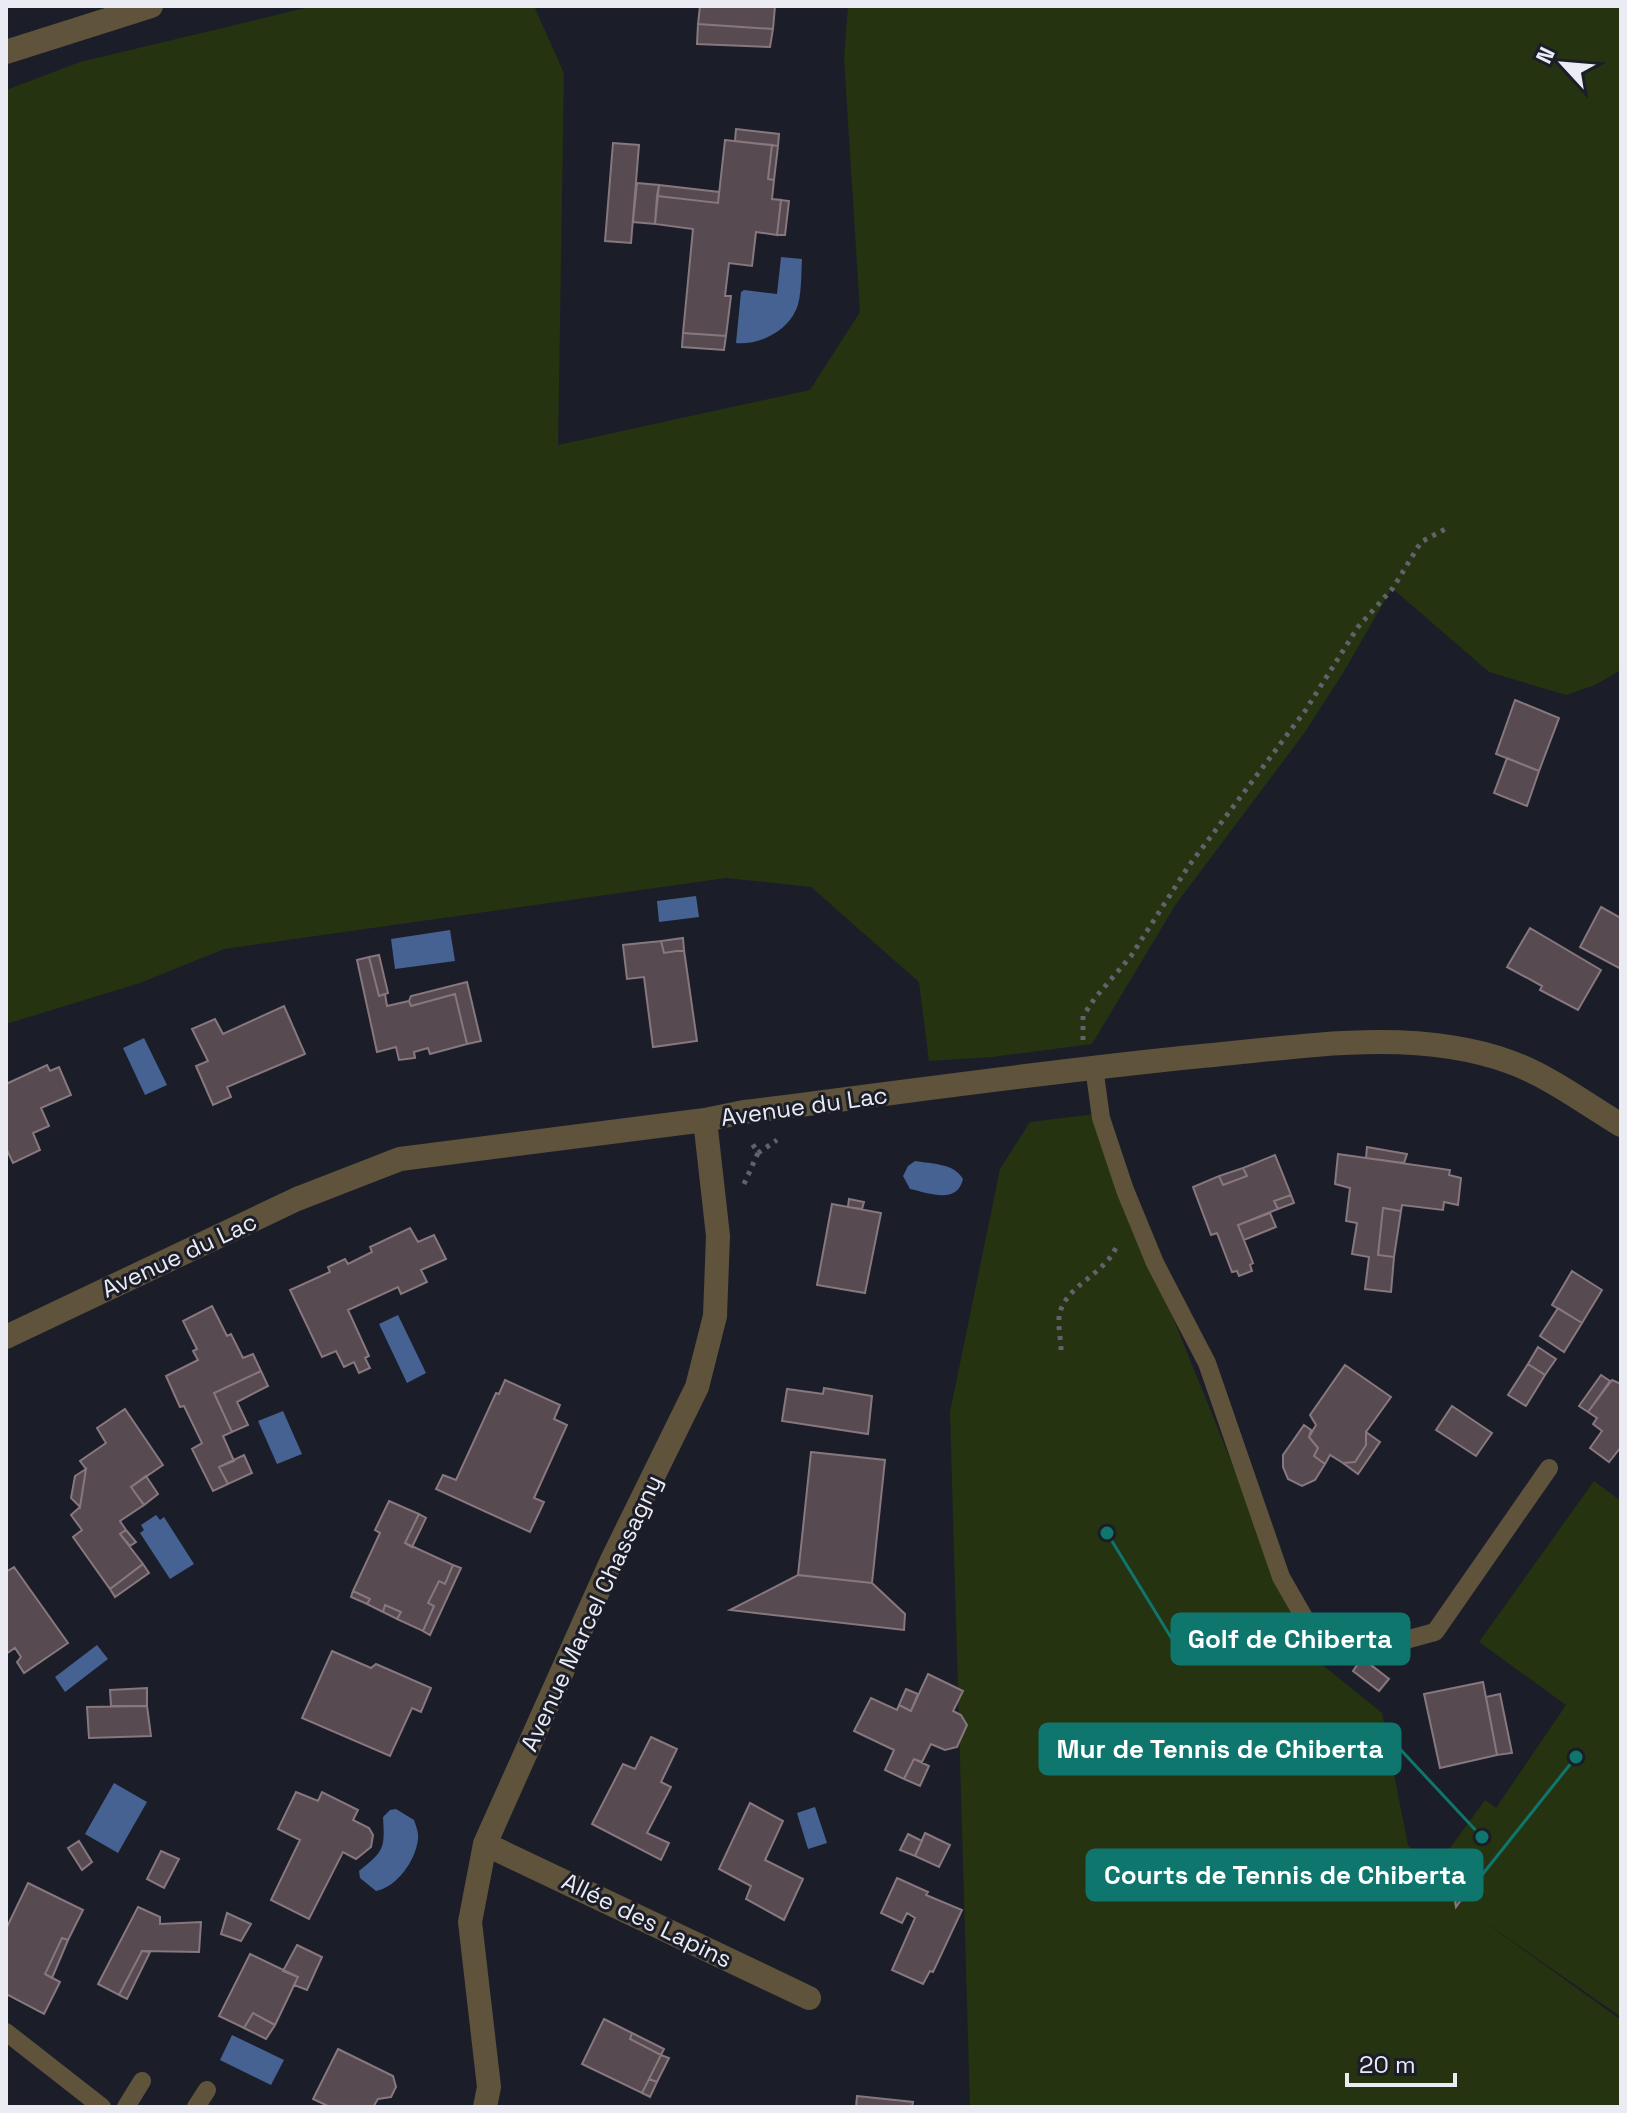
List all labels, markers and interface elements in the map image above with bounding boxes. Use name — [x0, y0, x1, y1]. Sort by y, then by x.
north arrow — [1523, 24, 1603, 104]
text: N — [1529, 42, 1561, 68]
street label: Avenue du Lac — [719, 1079, 889, 1133]
street label: Avenue du Lac — [96, 1205, 262, 1305]
street label: Avenue Marcel Chassagny — [513, 1470, 669, 1756]
callout: Golf de Chiberta — [1172, 1614, 1409, 1664]
text: Golf de Chiberta — [1188, 1622, 1392, 1656]
callout: Mur de Tennis de Chiberta — [1040, 1724, 1400, 1774]
text: Mur de Tennis de Chiberta — [1057, 1732, 1383, 1766]
callout: Courts de Tennis de Chiberta — [1087, 1850, 1482, 1900]
text: Courts de Tennis de Chiberta — [1104, 1858, 1466, 1892]
street label: Allée des Lapins — [557, 1865, 737, 1975]
scale bar — [1347, 2037, 1455, 2087]
text: 20 m — [1359, 2049, 1416, 2080]

